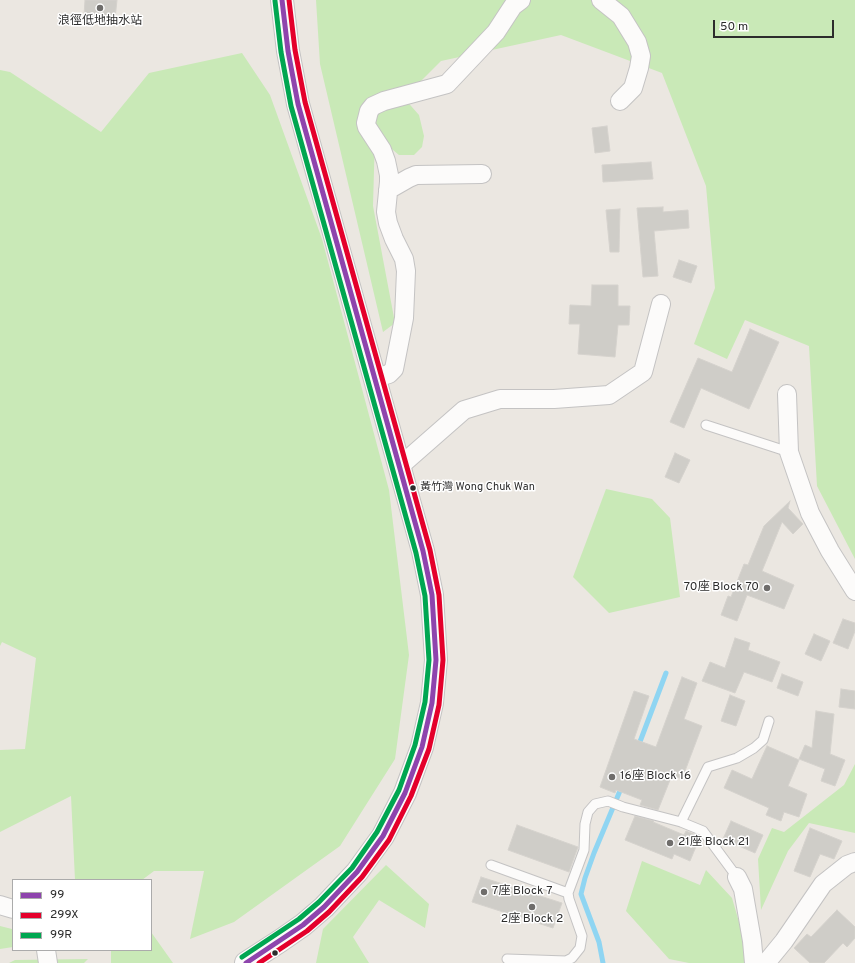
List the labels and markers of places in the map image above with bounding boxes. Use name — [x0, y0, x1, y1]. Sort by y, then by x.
marker: 浪徑低地抽水站 — [95, 3, 105, 13]
place label: 浪徑低地抽水站 — [58, 15, 142, 29]
place label: 黃竹灣 Wong Chuk Wan — [420, 481, 535, 495]
marker: 黃竹灣 Wong Chuk Wan — [408, 483, 418, 493]
place label: 70座 Block 70 — [684, 581, 759, 595]
marker: 70座 Block 70 — [762, 583, 772, 593]
place label: 16座 Block 16 — [620, 770, 691, 784]
marker: 16座 Block 16 — [607, 772, 617, 782]
place label: 21座 Block 21 — [678, 836, 750, 850]
marker: 21座 Block 21 — [665, 838, 675, 848]
place label: 7座 Block 7 — [492, 885, 552, 899]
marker: 7座 Block 7 — [479, 887, 489, 897]
marker: 2座 Block 2 — [527, 902, 537, 912]
place label: 2座 Block 2 — [501, 913, 563, 927]
unlabelled marker — [270, 948, 280, 958]

